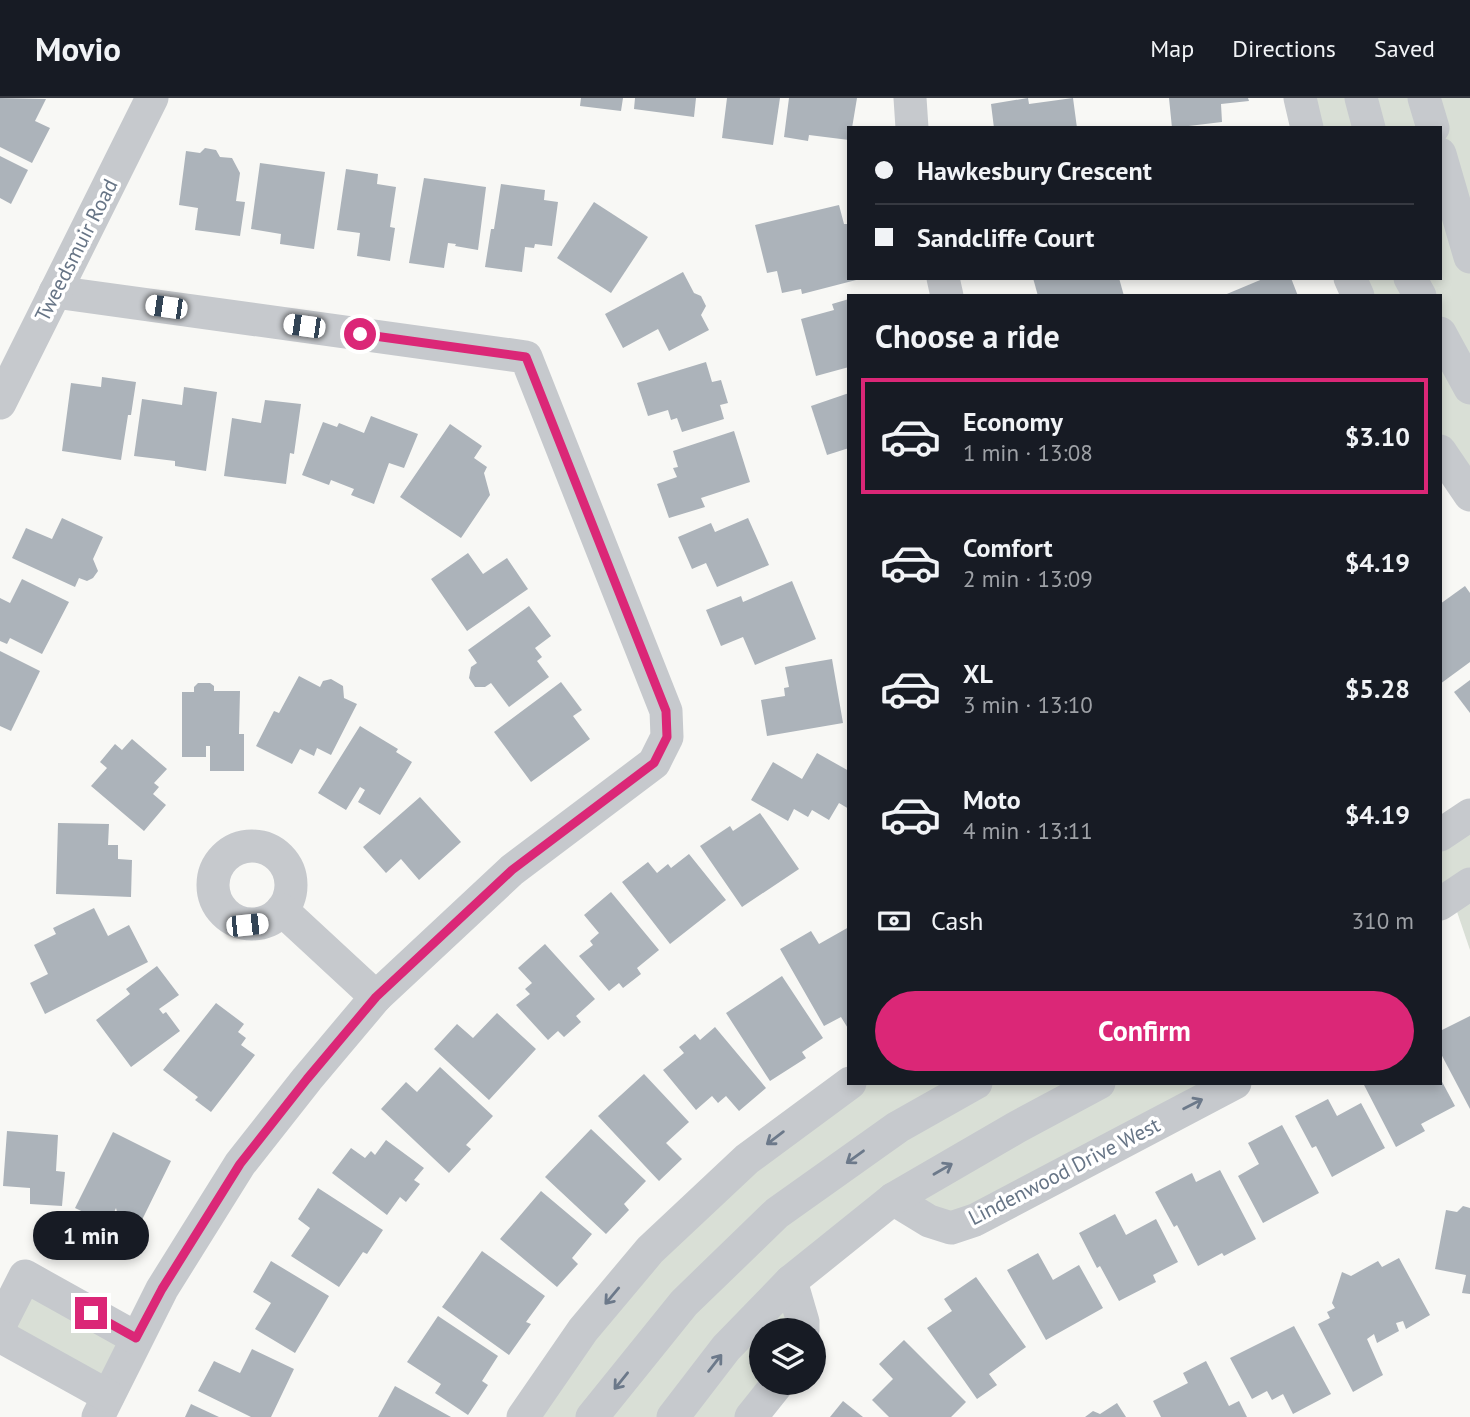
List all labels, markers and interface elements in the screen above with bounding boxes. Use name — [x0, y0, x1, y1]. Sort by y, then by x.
text: Movio — [35, 27, 121, 70]
text: Map — [1150, 33, 1194, 64]
text: Directions — [1232, 33, 1336, 64]
text: Saved — [1374, 33, 1435, 64]
text: Hawkesbury Crescent — [917, 154, 1152, 187]
street label: Tweedsmuir Road — [28, 174, 124, 326]
text: Sandcliffe Court — [917, 221, 1094, 254]
car — [144, 294, 189, 320]
car — [282, 313, 327, 339]
text: Choose a ride — [875, 315, 1060, 357]
route start — [344, 318, 376, 350]
icon: car — [879, 405, 942, 468]
text: Economy — [963, 405, 1063, 438]
text: $3.10 — [1345, 420, 1410, 453]
text: 1 min · 13:08 — [963, 438, 1093, 467]
icon: car — [879, 531, 942, 594]
text: Comfort — [963, 531, 1053, 564]
text: $4.19 — [1345, 546, 1410, 579]
text: 2 min · 13:09 — [963, 564, 1093, 593]
icon: car — [879, 657, 942, 720]
text: XL — [963, 657, 993, 690]
text: $5.28 — [1345, 672, 1410, 705]
text: 3 min · 13:10 — [963, 690, 1093, 719]
icon: car — [879, 783, 942, 846]
text: Moto — [963, 783, 1021, 816]
text: $4.19 — [1345, 798, 1410, 831]
text: 4 min · 13:11 — [963, 816, 1093, 845]
icon: cash — [875, 902, 913, 940]
text: Cash — [931, 904, 983, 937]
text: 310 m — [1352, 906, 1414, 935]
car — [226, 912, 269, 938]
button: Confirm — [875, 991, 1414, 1071]
one-way arrow — [1182, 1097, 1203, 1111]
street label: Lindenwood Drive West — [964, 1111, 1164, 1231]
one-way arrow — [766, 1131, 785, 1145]
one-way arrow — [846, 1150, 865, 1164]
one-way arrow — [932, 1162, 952, 1176]
callout: 1 min — [33, 1212, 149, 1260]
text: 1 min — [63, 1221, 119, 1250]
one-way arrow — [604, 1286, 619, 1304]
route end — [75, 1297, 107, 1329]
map controls — [749, 1318, 826, 1395]
button: layers — [749, 1318, 826, 1395]
one-way arrow — [707, 1354, 722, 1373]
one-way arrow — [614, 1371, 629, 1389]

